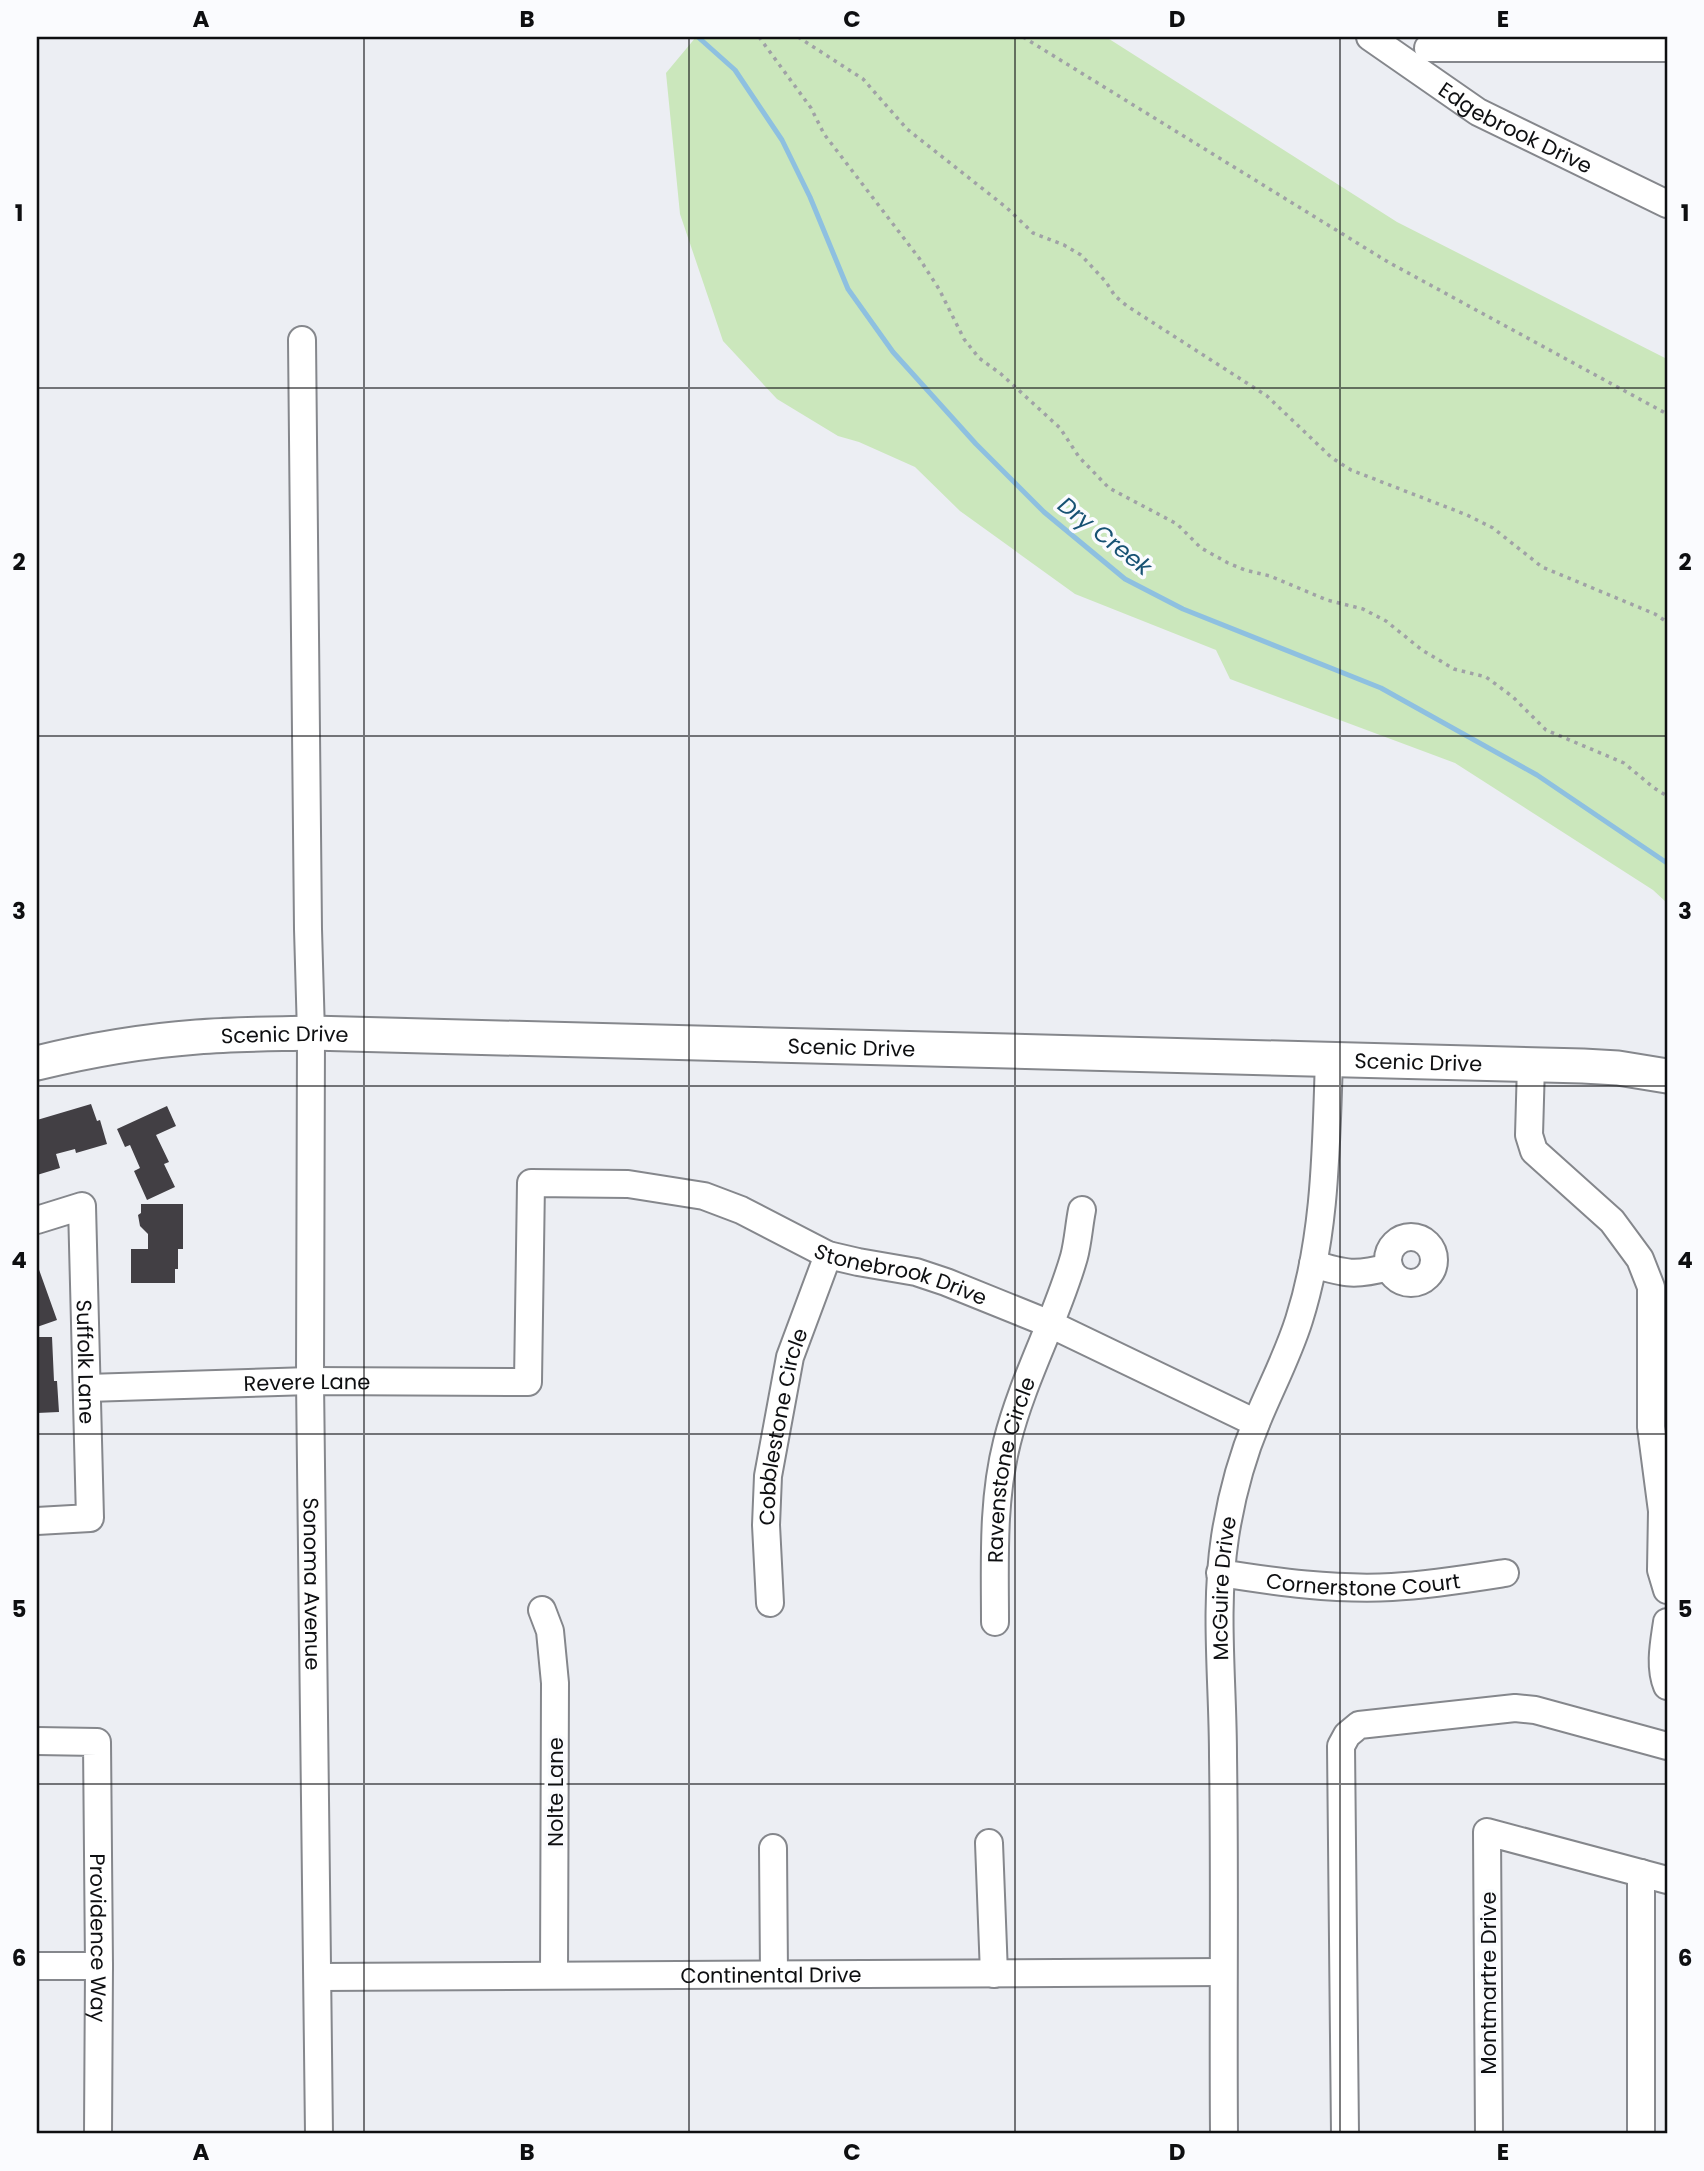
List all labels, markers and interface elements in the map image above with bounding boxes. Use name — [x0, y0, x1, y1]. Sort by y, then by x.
text: A — [193, 3, 210, 35]
text: B — [519, 3, 535, 35]
text: C — [843, 3, 861, 35]
text: D — [1169, 3, 1185, 35]
text: E — [1497, 3, 1509, 35]
street label: Edgebrook Drive — [1433, 75, 1597, 180]
text: 1 — [15, 197, 23, 229]
text: 1 — [1681, 197, 1689, 229]
water label: Dry Creek — [1051, 489, 1160, 584]
text: 2 — [12, 546, 26, 578]
text: 2 — [1678, 546, 1692, 578]
text: 3 — [12, 895, 26, 927]
text: 3 — [1678, 895, 1692, 927]
street label: Scenic Drive — [220, 1018, 349, 1050]
street label: Scenic Drive — [787, 1031, 916, 1063]
street label: Scenic Drive — [1354, 1046, 1483, 1078]
street label: Stonebrook Drive — [809, 1236, 991, 1312]
text: 4 — [11, 1244, 27, 1276]
text: 4 — [1677, 1244, 1693, 1276]
street label: Suffolk Lane — [70, 1299, 102, 1424]
street label: Cobblestone Circle — [751, 1324, 814, 1526]
street label: Revere Lane — [243, 1366, 370, 1398]
street label: Ravenstone Circle — [980, 1372, 1042, 1563]
street label: Sonoma Avenue — [297, 1497, 328, 1671]
street label: McGuire Drive — [1205, 1514, 1243, 1661]
street label: Cornerstone Court — [1264, 1566, 1462, 1602]
text: 5 — [12, 1593, 26, 1625]
text: 5 — [1678, 1593, 1692, 1625]
street label: Nolte Lane — [541, 1737, 570, 1847]
street label: Providence Way — [83, 1853, 114, 2023]
street label: Montmartre Drive — [1474, 1891, 1503, 2075]
text: 6 — [12, 1942, 26, 1974]
text: 6 — [1678, 1942, 1692, 1974]
street label: Continental Drive — [680, 1959, 862, 1989]
text: A — [193, 2136, 210, 2168]
text: B — [519, 2136, 535, 2168]
text: C — [843, 2136, 861, 2168]
text: D — [1169, 2136, 1185, 2168]
text: E — [1497, 2136, 1509, 2168]

